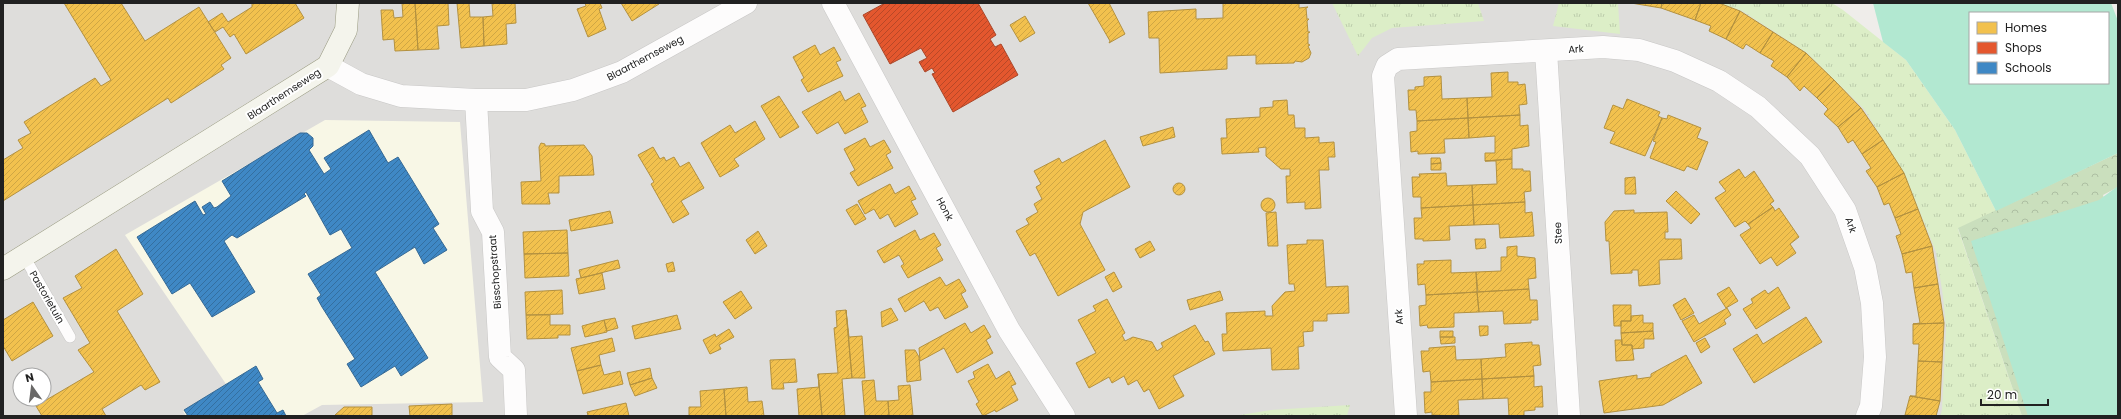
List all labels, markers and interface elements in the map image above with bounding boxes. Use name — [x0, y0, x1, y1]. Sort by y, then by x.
legend — [1969, 12, 2109, 84]
text: Homes — [2005, 19, 2047, 36]
street label: Blaarthemseweg — [604, 31, 686, 85]
text: Shops — [2005, 39, 2042, 56]
street label: Ark — [1568, 41, 1585, 57]
text: Schools — [2005, 59, 2052, 76]
street label: Blaarthemseweg — [244, 65, 324, 123]
street label: Honk — [933, 194, 958, 224]
street label: Ark — [1841, 215, 1861, 236]
street label: Stee — [1550, 222, 1566, 244]
street label: Bisschopstraat — [485, 234, 505, 310]
street label: Pastorietuin — [26, 268, 68, 326]
street label: Ark — [1391, 308, 1407, 325]
north arrow — [12, 367, 52, 407]
text: N — [24, 369, 36, 386]
scale bar — [1981, 381, 2048, 407]
text: 20 m — [1987, 386, 2017, 403]

